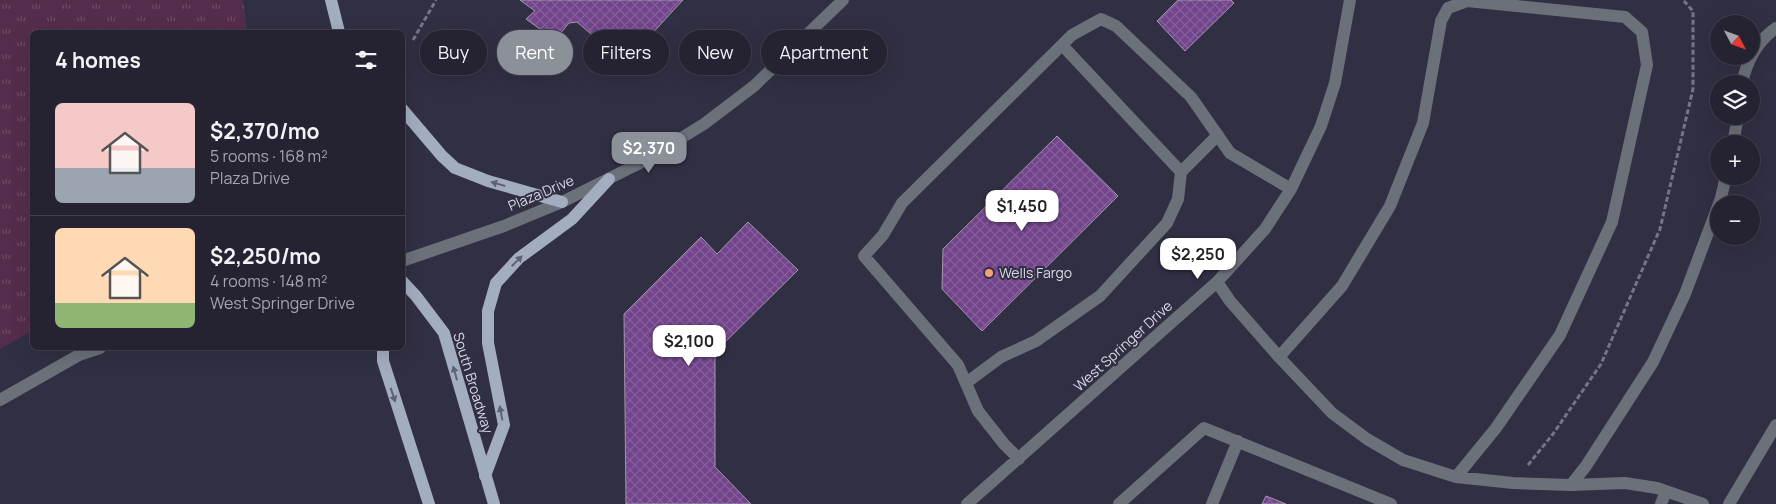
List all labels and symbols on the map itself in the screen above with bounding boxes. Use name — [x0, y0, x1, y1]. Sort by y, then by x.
north arrow — [1710, 15, 1760, 65]
pin: $2,370 — [608, 132, 690, 174]
street label: Plaza Drive — [505, 170, 577, 215]
one-way arrow — [491, 179, 506, 187]
pin: $1,450 — [981, 190, 1063, 232]
pin: $2,250 — [1157, 238, 1239, 280]
one-way arrow — [511, 255, 523, 267]
place label: Wells Fargo — [999, 263, 1072, 282]
marker: Wells Fargo — [983, 267, 995, 279]
street label: West Springer Drive — [1069, 296, 1176, 395]
pin: $2,100 — [648, 324, 730, 367]
street label: South Broadway — [449, 330, 498, 436]
one-way arrow — [451, 366, 459, 381]
one-way arrow — [390, 387, 398, 402]
one-way arrow — [497, 404, 505, 420]

